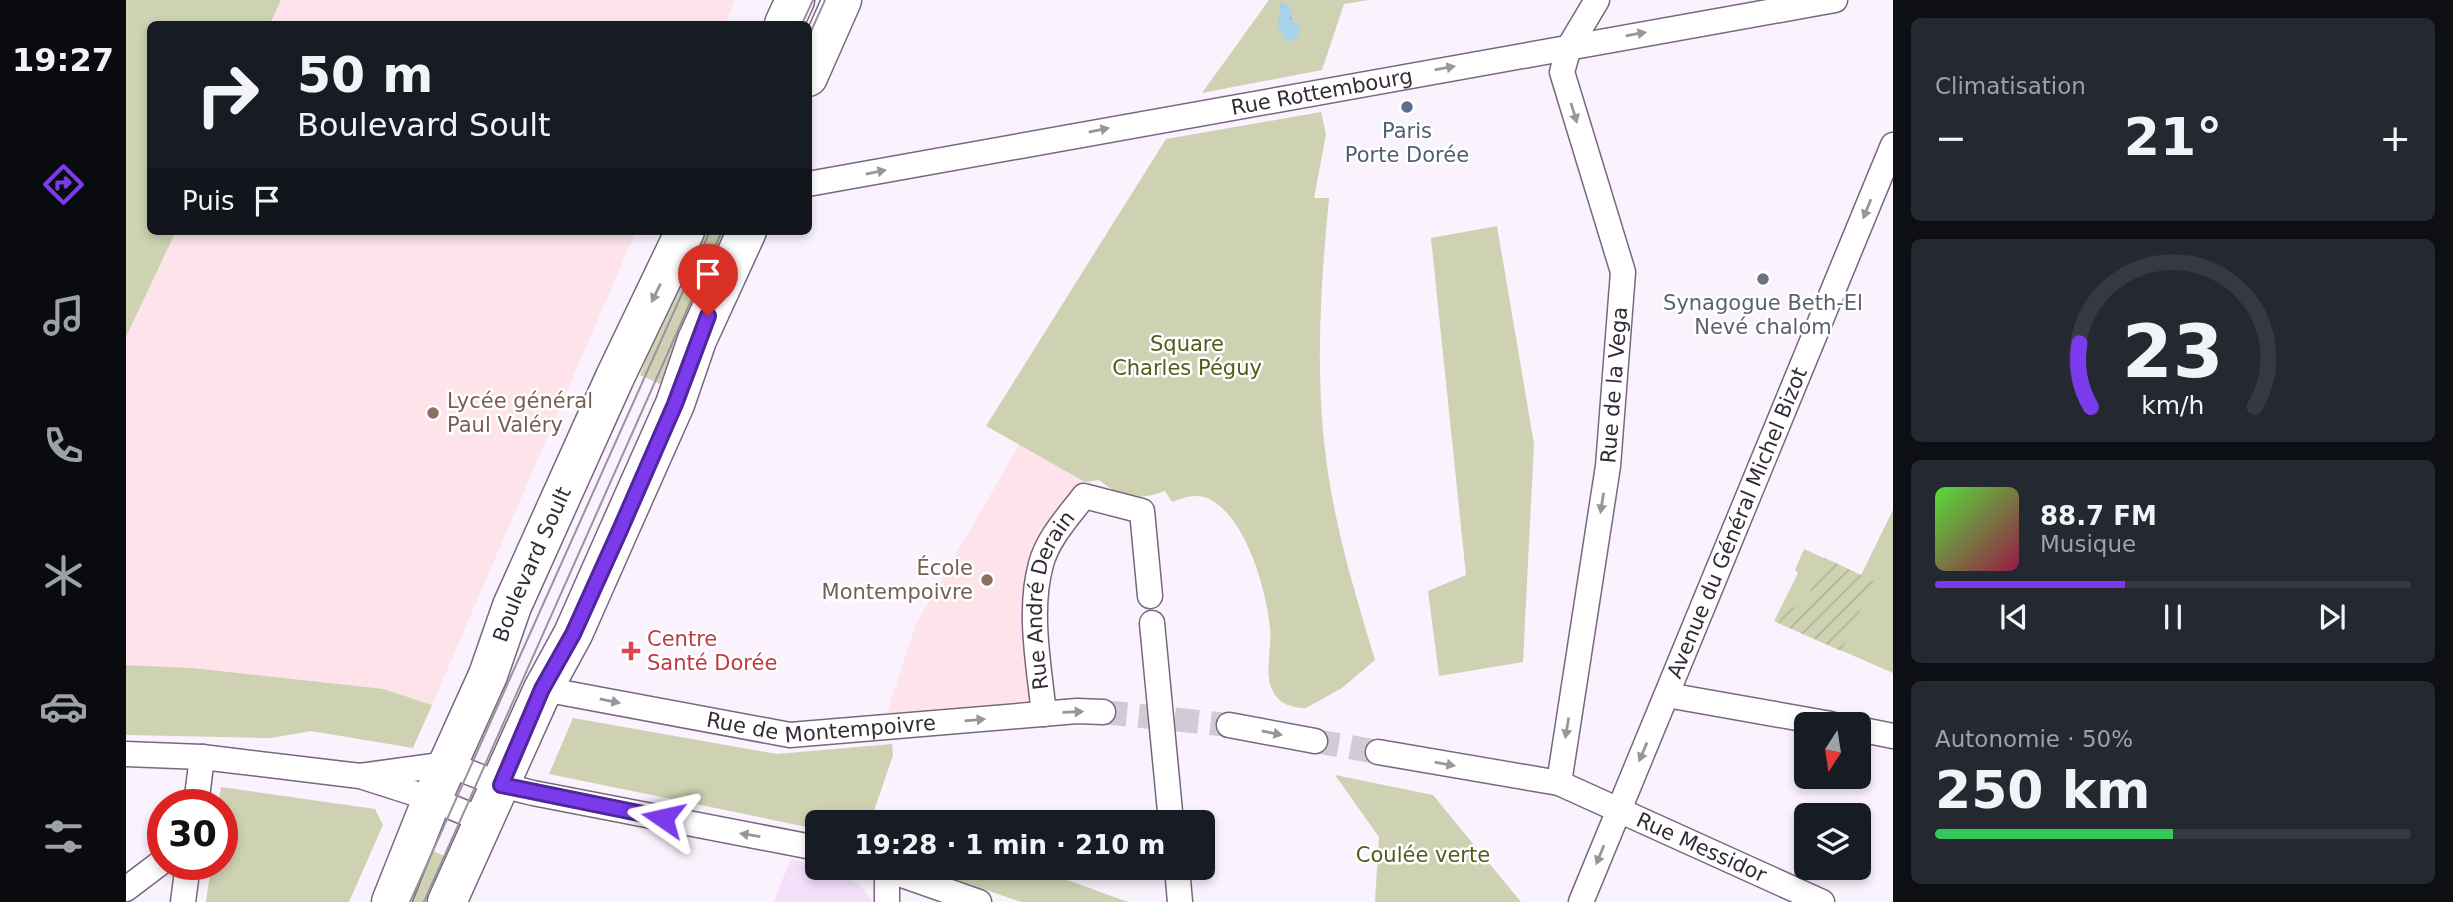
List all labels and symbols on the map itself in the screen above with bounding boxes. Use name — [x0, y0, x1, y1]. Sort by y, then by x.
one-way arrow — [1625, 28, 1647, 39]
one-way arrow — [1434, 62, 1456, 73]
street label: Rue Rottembourg — [1229, 64, 1415, 120]
marker: Paris Porte Dorée — [1399, 99, 1415, 115]
one-way arrow — [1569, 102, 1579, 123]
place label: Paris Porte Dorée — [1345, 119, 1469, 167]
one-way arrow — [1088, 125, 1110, 136]
one-way arrow — [865, 166, 887, 177]
one-way arrow — [1861, 198, 1872, 219]
pin — [678, 244, 738, 316]
marker: Synagogue Beth-El Nevé chalom — [1755, 271, 1771, 287]
one-way arrow — [651, 283, 662, 303]
place label: Synagogue Beth-El Nevé chalom — [1663, 291, 1863, 339]
street label: Rue de la Vega — [1596, 306, 1632, 464]
park label: Square Charles Péguy — [1112, 332, 1262, 380]
street label: Avenue du Général Michel Bizot — [1662, 364, 1812, 682]
place label: Lycée général Paul Valéry — [447, 389, 593, 437]
marker: Lycée général Paul Valéry — [425, 405, 441, 421]
street label: Boulevard Soult — [488, 483, 576, 645]
one-way arrow — [1597, 492, 1608, 514]
street label: Rue André Derain — [1023, 506, 1080, 691]
place label: École Montempoivre — [822, 555, 973, 604]
marker: École Montempoivre — [979, 572, 995, 588]
place label: Centre Santé Dorée — [647, 627, 777, 675]
marker: Centre Santé Dorée — [621, 641, 641, 661]
one-way arrow — [599, 696, 621, 707]
one-way arrow — [1063, 706, 1085, 717]
street label: Rue de Montempoivre — [704, 708, 937, 747]
north arrow — [1794, 712, 1871, 789]
one-way arrow — [964, 714, 986, 725]
one-way arrow — [1562, 717, 1573, 739]
one-way arrow — [1261, 728, 1283, 739]
one-way arrow — [1637, 742, 1649, 762]
one-way arrow — [1434, 759, 1456, 770]
position arrow — [626, 781, 700, 855]
speed limit sign: 30 — [147, 789, 238, 880]
street label: Rue Messidor — [1633, 808, 1771, 887]
one-way arrow — [739, 829, 761, 840]
park label: Coulée verte — [1356, 843, 1490, 867]
one-way arrow — [1594, 845, 1605, 866]

